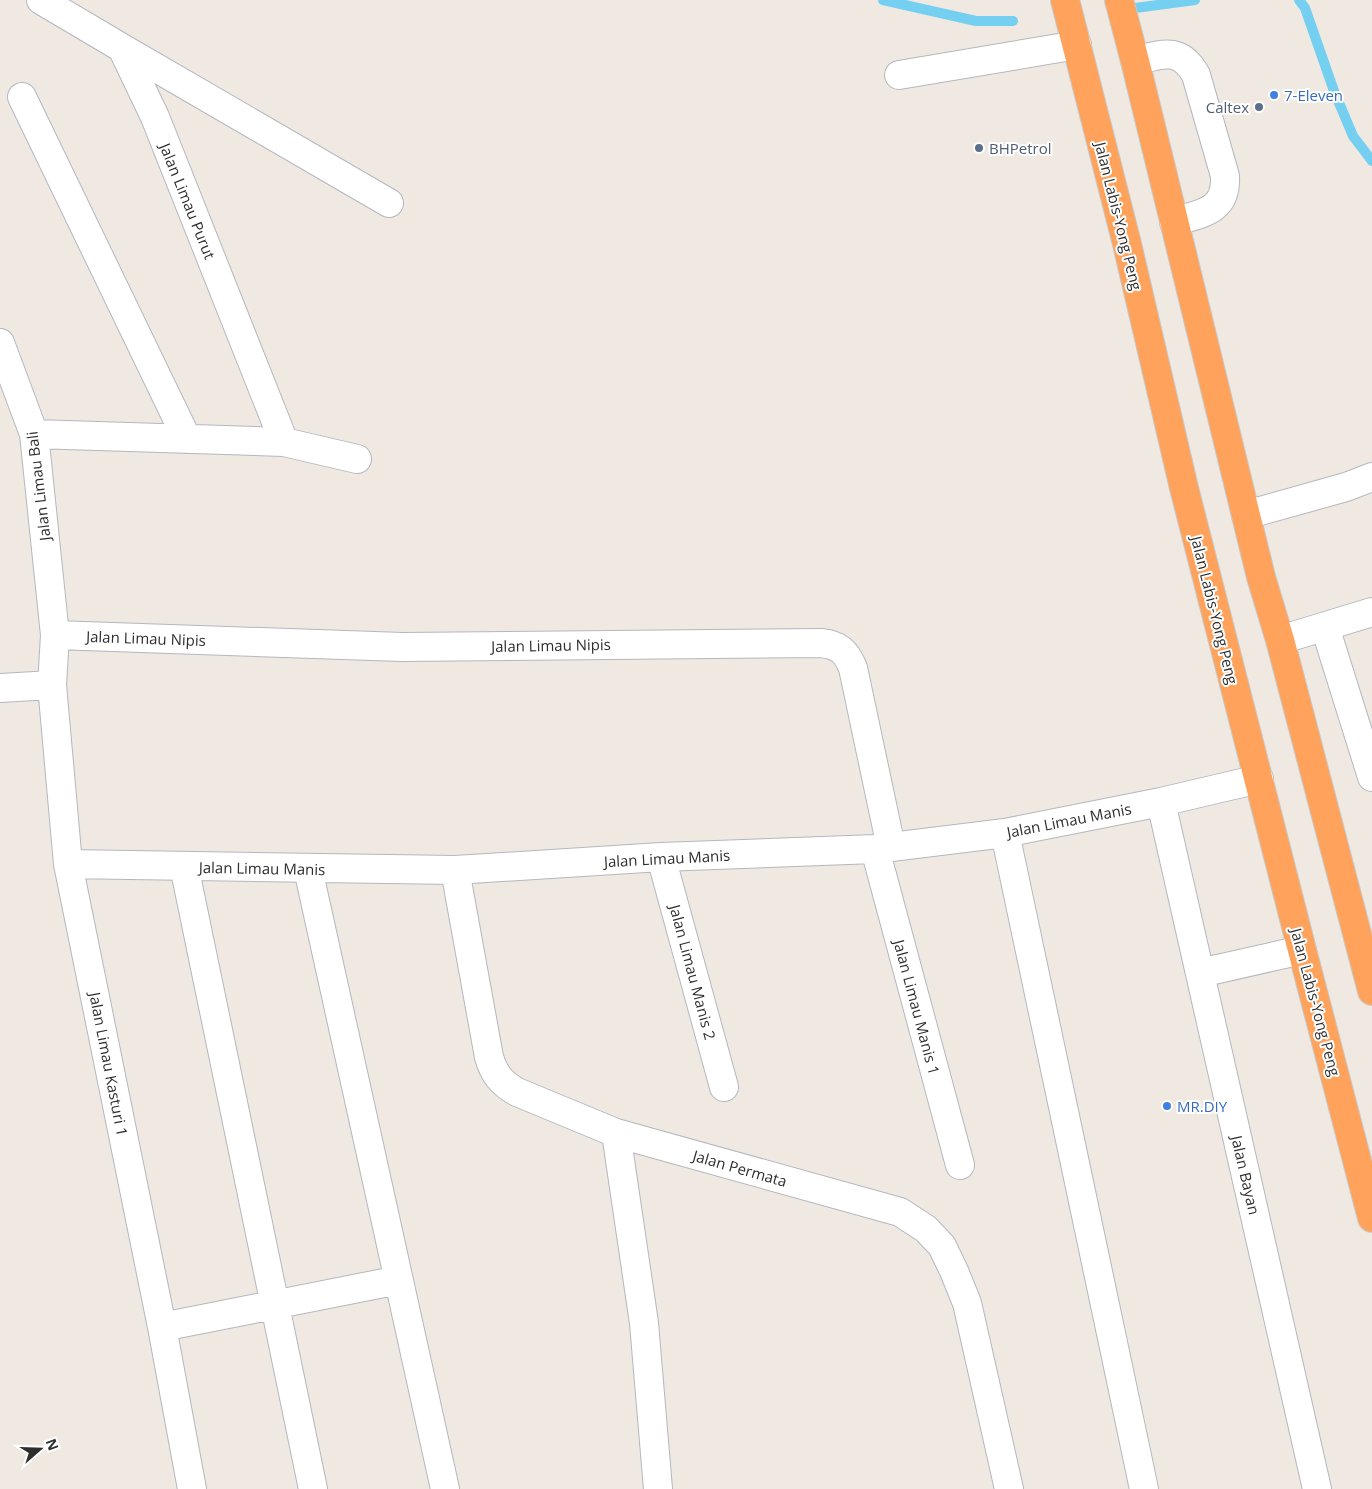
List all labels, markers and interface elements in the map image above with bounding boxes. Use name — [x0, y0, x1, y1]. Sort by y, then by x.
place label: 7-Eleven — [1284, 85, 1343, 105]
marker: 7-Eleven — [1268, 89, 1280, 101]
place label: Caltex — [1206, 97, 1249, 117]
marker: Caltex — [1253, 101, 1265, 113]
street label: Jalan Limau Purut — [155, 138, 220, 262]
place label: BHPetrol — [989, 138, 1051, 158]
street label: Jalan Labis-Yong Peng — [1090, 138, 1147, 292]
marker: BHPetrol — [973, 142, 985, 154]
street label: Jalan Limau Bali — [21, 430, 55, 544]
street label: Jalan Labis-Yong Peng — [1186, 532, 1243, 686]
street label: Jalan Limau Nipis — [84, 626, 206, 650]
street label: Jalan Limau Nipis — [489, 634, 611, 656]
street label: Jalan Limau Manis — [1003, 798, 1133, 842]
street label: Jalan Limau Manis — [601, 845, 731, 871]
street label: Jalan Limau Manis — [197, 857, 325, 879]
street label: Jalan Limau Manis 2 — [665, 900, 721, 1042]
street label: Jalan Labis-Yong Peng — [1286, 924, 1345, 1078]
street label: Jalan Limau Manis 1 — [889, 935, 945, 1077]
street label: Jalan Limau Kasturi 1 — [85, 988, 133, 1138]
place label: MR.DIY — [1177, 1096, 1228, 1116]
marker: MR.DIY — [1161, 1100, 1173, 1112]
street label: Jalan Bayan — [1227, 1132, 1265, 1217]
street label: Jalan Permata — [689, 1144, 789, 1191]
north arrow — [15, 1424, 65, 1474]
text: N — [42, 1436, 64, 1453]

